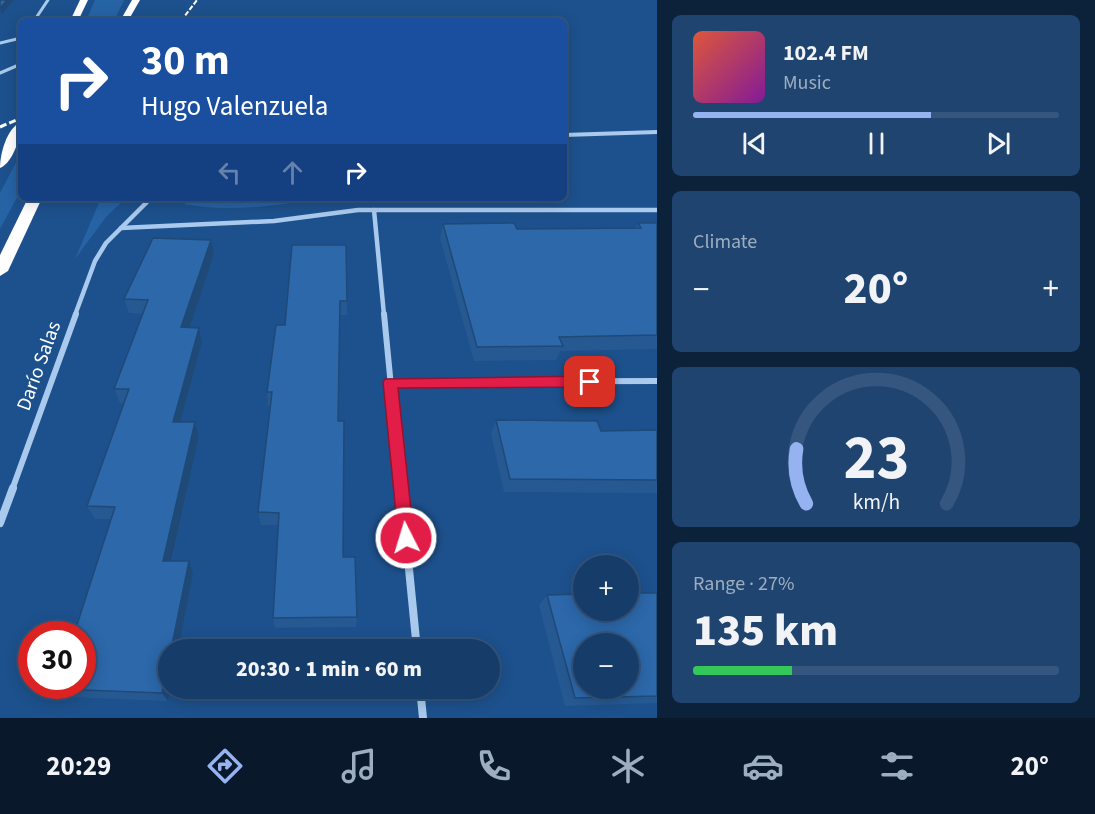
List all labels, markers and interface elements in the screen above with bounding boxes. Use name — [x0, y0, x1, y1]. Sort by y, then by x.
text: 30 m — [141, 31, 230, 91]
text: 102.4 FM — [783, 37, 869, 69]
icon: right — [42, 42, 120, 120]
text: Music — [783, 69, 831, 97]
text: Hugo Valenzuela — [141, 87, 328, 126]
icon: previous — [738, 127, 771, 160]
icon: pause — [860, 127, 893, 160]
icon: next — [982, 127, 1015, 160]
icon: left — [213, 156, 246, 189]
icon: ahead — [276, 156, 309, 189]
icon: right — [339, 156, 372, 189]
text: Climate — [693, 228, 757, 256]
text: 20° — [844, 257, 908, 321]
text: − — [693, 266, 709, 313]
text: + — [1043, 266, 1059, 313]
street label: Darío Salas — [10, 317, 68, 415]
pin — [564, 356, 615, 407]
icon: arrive — [573, 365, 606, 398]
text: 23 — [843, 414, 909, 503]
text: km/h — [852, 487, 900, 518]
position arrow — [374, 506, 438, 570]
map controls — [573, 555, 639, 699]
button: + — [573, 555, 639, 621]
text: Range · 27% — [693, 570, 794, 598]
text: 135 km — [693, 599, 838, 663]
speed limit sign: 30 — [18, 621, 96, 699]
button: − — [573, 633, 639, 699]
text: 20:30 · 1 min · 60 m — [236, 653, 422, 685]
icon: directions — [204, 745, 246, 787]
icon: music — [338, 745, 380, 787]
icon: phone — [473, 745, 515, 787]
icon: climate — [607, 745, 649, 787]
icon: car — [742, 745, 784, 787]
icon: filters — [876, 745, 918, 787]
text: 20:29 — [46, 747, 111, 786]
text: 20° — [1010, 747, 1049, 786]

